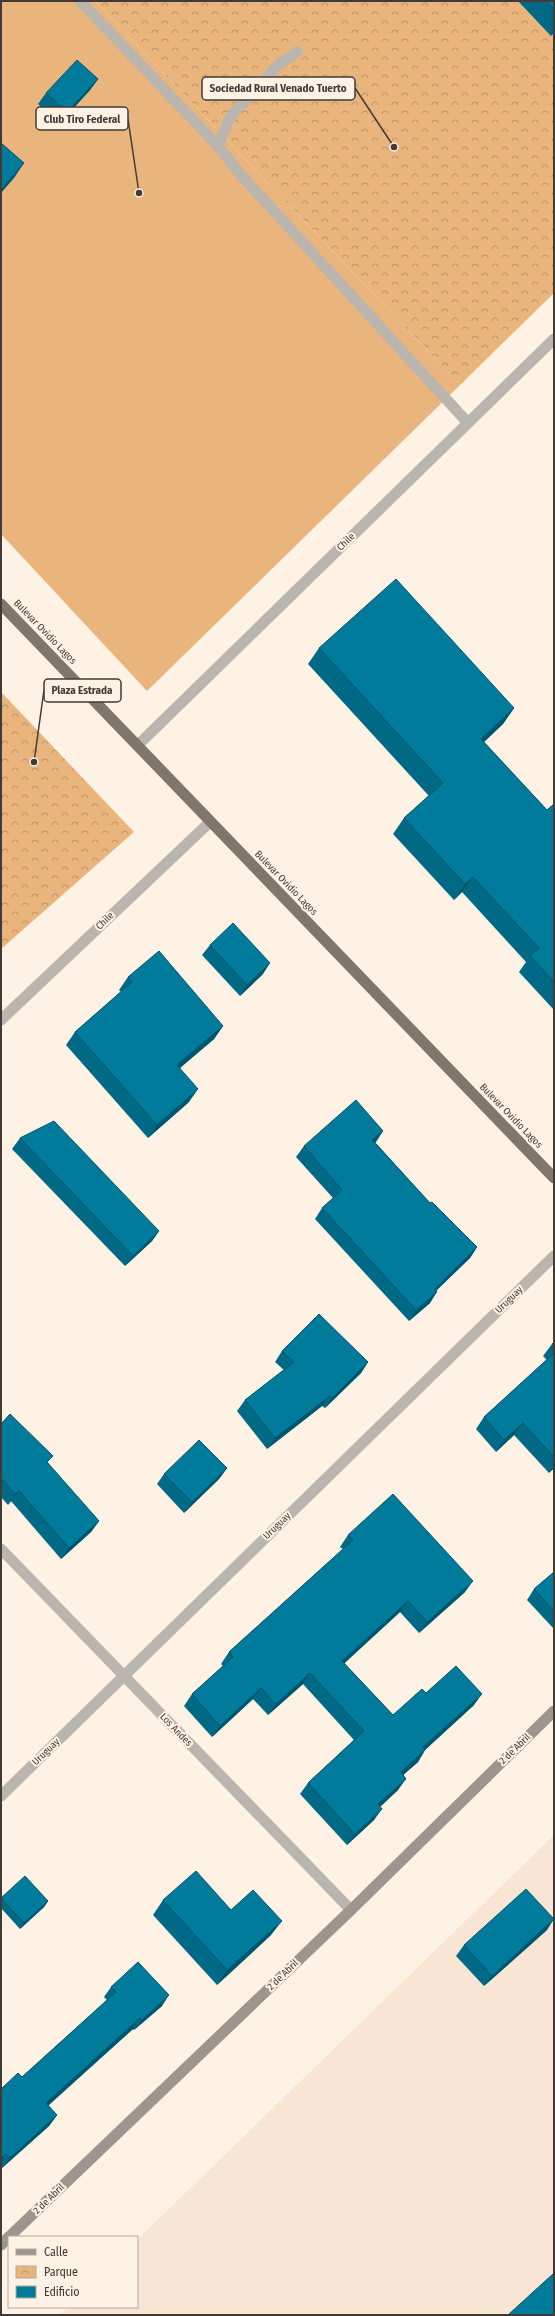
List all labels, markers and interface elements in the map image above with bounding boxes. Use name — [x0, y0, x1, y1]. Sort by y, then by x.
callout: Sociedad Rural Venado Tuerto — [202, 77, 355, 100]
text: Sociedad Rural Venado Tuerto — [209, 82, 347, 95]
callout: Club Tiro Federal — [36, 107, 128, 130]
text: Club Tiro Federal — [44, 113, 121, 126]
street label: Chile — [335, 531, 358, 553]
street label: Bulevar Ovidio Lagos — [11, 597, 79, 667]
callout: Plaza Estrada — [44, 679, 121, 702]
text: Plaza Estrada — [51, 684, 113, 697]
street label: Bulevar Ovidio Lagos — [252, 848, 320, 918]
street label: Chile — [94, 910, 117, 932]
street label: Bulevar Ovidio Lagos — [477, 1081, 545, 1151]
street label: Uruguay — [493, 1284, 526, 1316]
street label: Uruguay — [261, 1510, 294, 1542]
street label: Los Andes — [157, 1711, 195, 1749]
street label: 2 de Abril — [497, 1731, 533, 1767]
street label: Uruguay — [30, 1736, 63, 1768]
street label: 2 de Abril — [265, 1957, 301, 1993]
street label: 2 de Abril — [31, 2181, 67, 2217]
legend — [8, 2236, 138, 2308]
text: Calle — [44, 2245, 68, 2259]
text: Parque — [44, 2265, 78, 2279]
text: Edificio — [44, 2285, 80, 2299]

